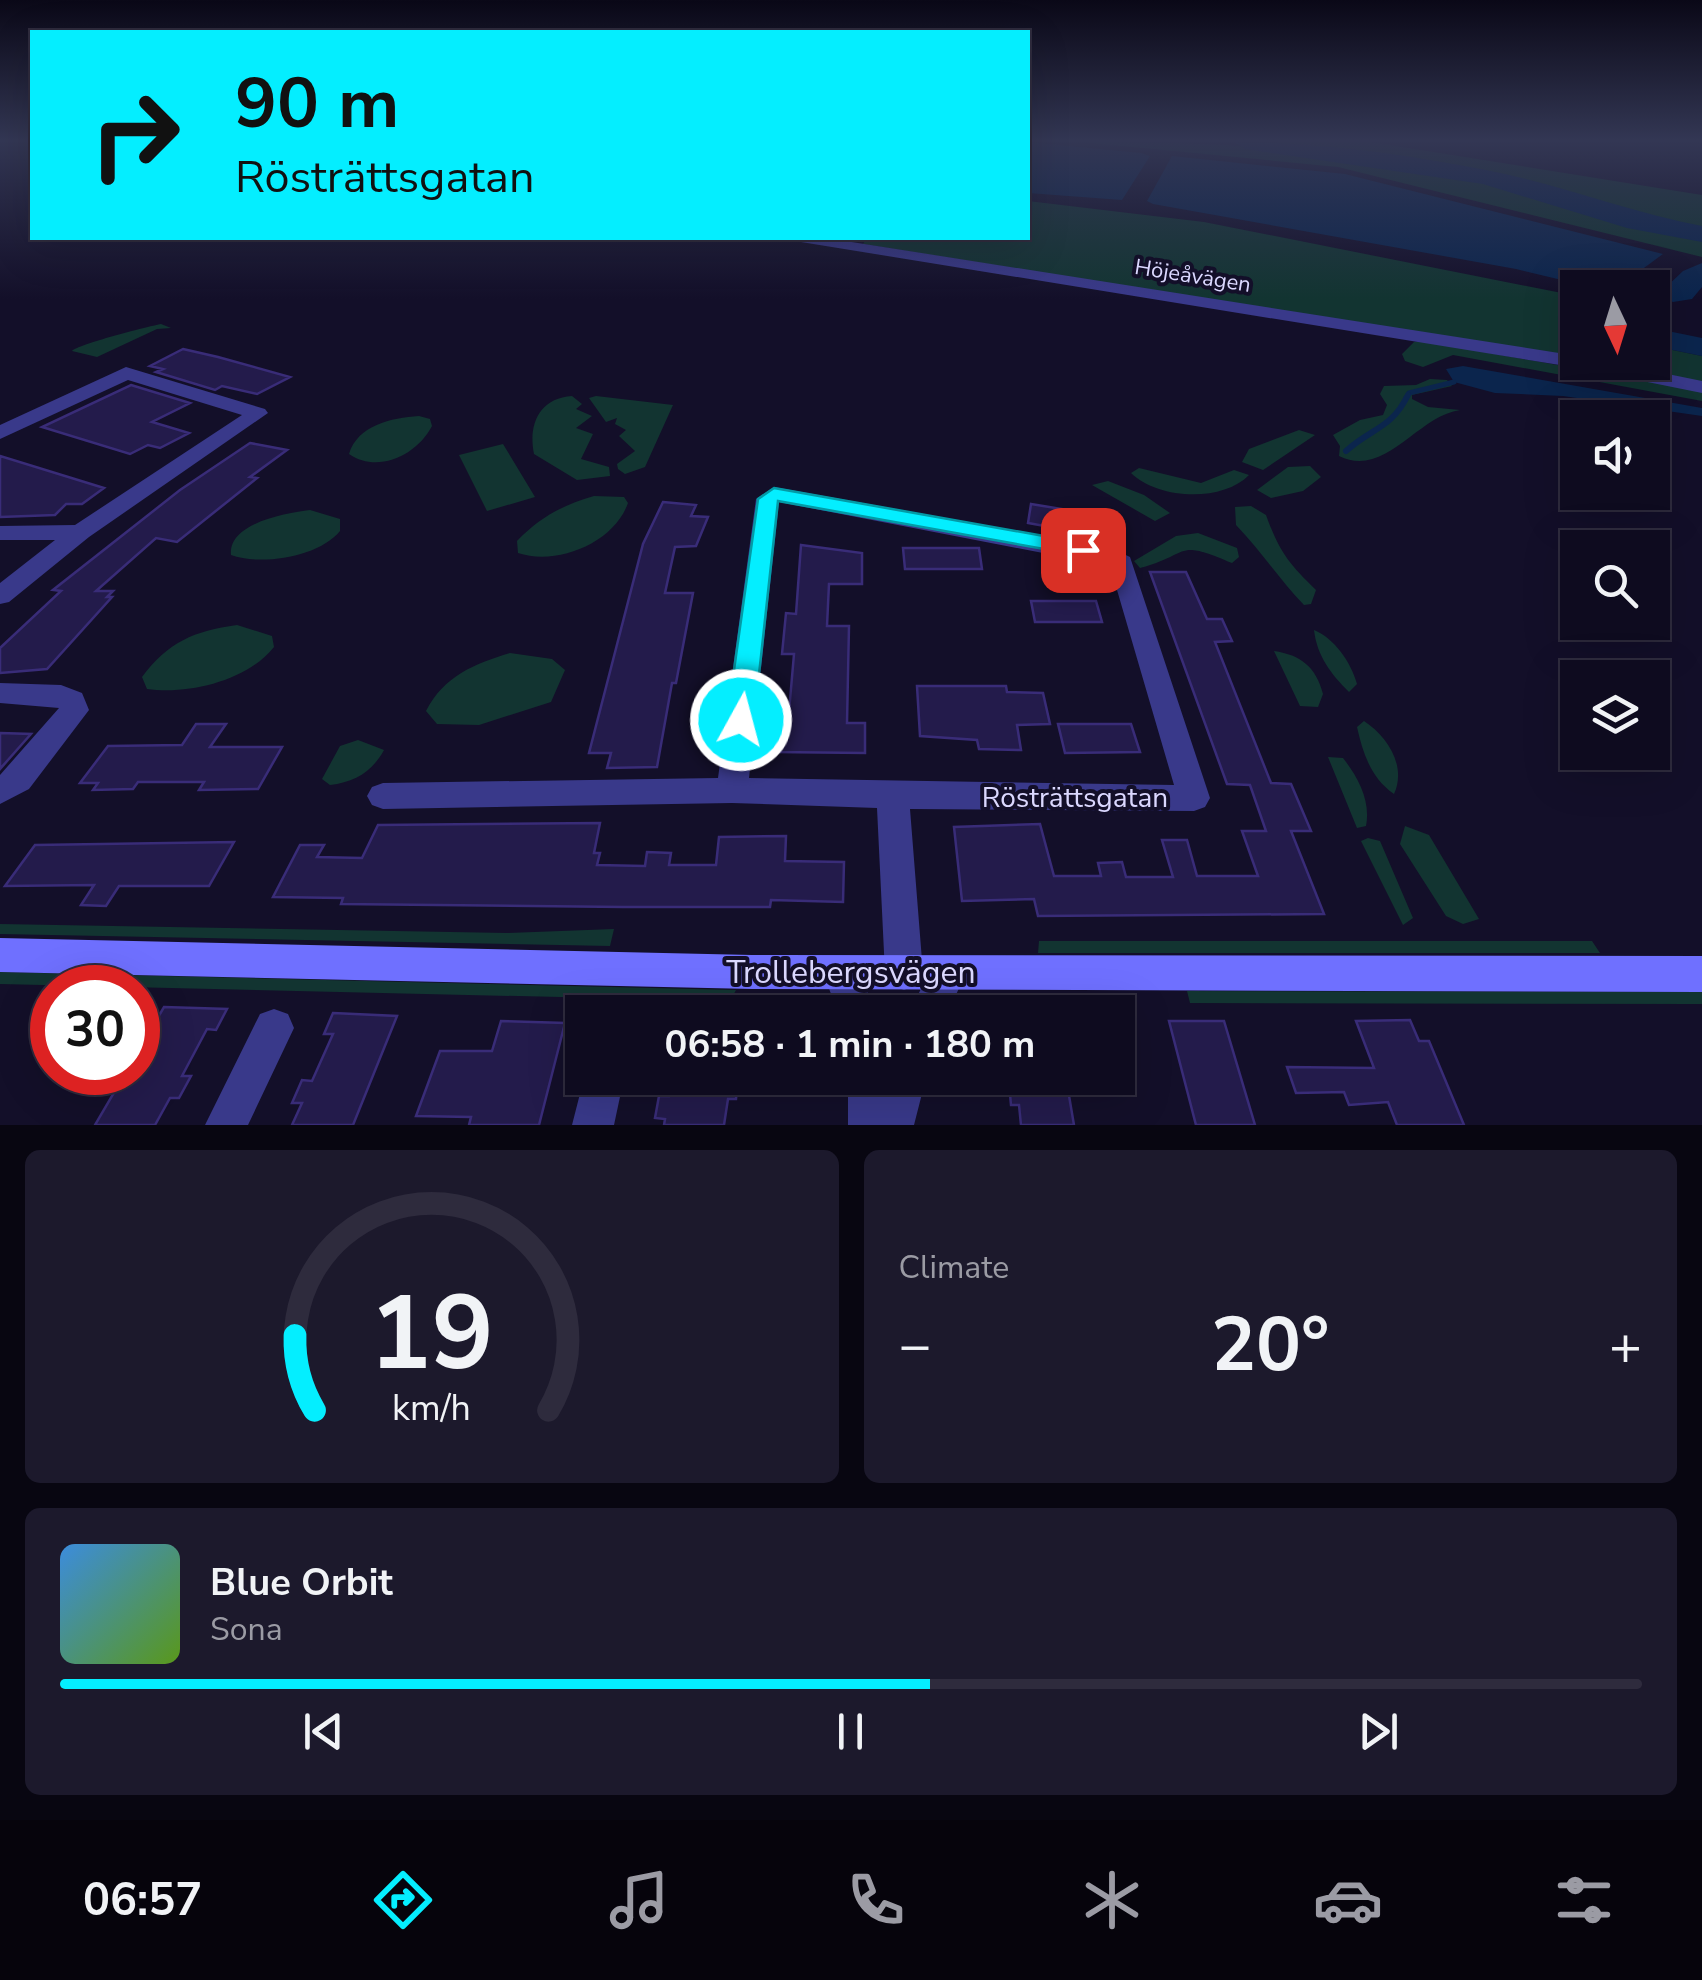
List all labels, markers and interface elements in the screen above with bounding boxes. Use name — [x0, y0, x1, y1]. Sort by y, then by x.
text: 90 m — [235, 56, 399, 152]
icon: right — [70, 70, 200, 200]
text: Rösträttsgatan — [235, 147, 534, 208]
street label: Höjeåvägen — [1133, 252, 1253, 300]
north arrow — [1560, 270, 1670, 380]
map controls — [1560, 270, 1670, 770]
button: sound — [1560, 400, 1670, 510]
pin — [1041, 508, 1126, 593]
icon: arrive — [1056, 523, 1111, 578]
button: search — [1560, 530, 1670, 640]
button: layers — [1560, 660, 1670, 770]
position arrow — [689, 668, 793, 772]
street label: Rösträttsgatan — [982, 779, 1168, 817]
street label: Trollebergsvägen — [726, 951, 976, 994]
speed limit sign: 30 — [30, 965, 160, 1095]
text: 06:58 · 1 min · 180 m — [665, 1019, 1035, 1070]
text: Climate — [899, 1246, 1009, 1289]
text: 19 — [369, 1263, 494, 1405]
text: 20° — [1211, 1294, 1329, 1396]
text: − — [899, 1308, 932, 1383]
text: + — [1609, 1308, 1642, 1383]
text: km/h — [392, 1384, 471, 1433]
text: Blue Orbit — [210, 1557, 393, 1608]
text: Sona — [210, 1608, 283, 1651]
icon: previous — [296, 1704, 351, 1759]
icon: pause — [823, 1704, 878, 1759]
icon: next — [1351, 1704, 1406, 1759]
icon: directions — [368, 1865, 438, 1935]
icon: music — [604, 1865, 674, 1935]
icon: phone — [841, 1865, 911, 1935]
icon: climate — [1077, 1865, 1147, 1935]
icon: car — [1313, 1865, 1383, 1935]
icon: filters — [1549, 1865, 1619, 1935]
text: 06:57 — [83, 1870, 202, 1931]

